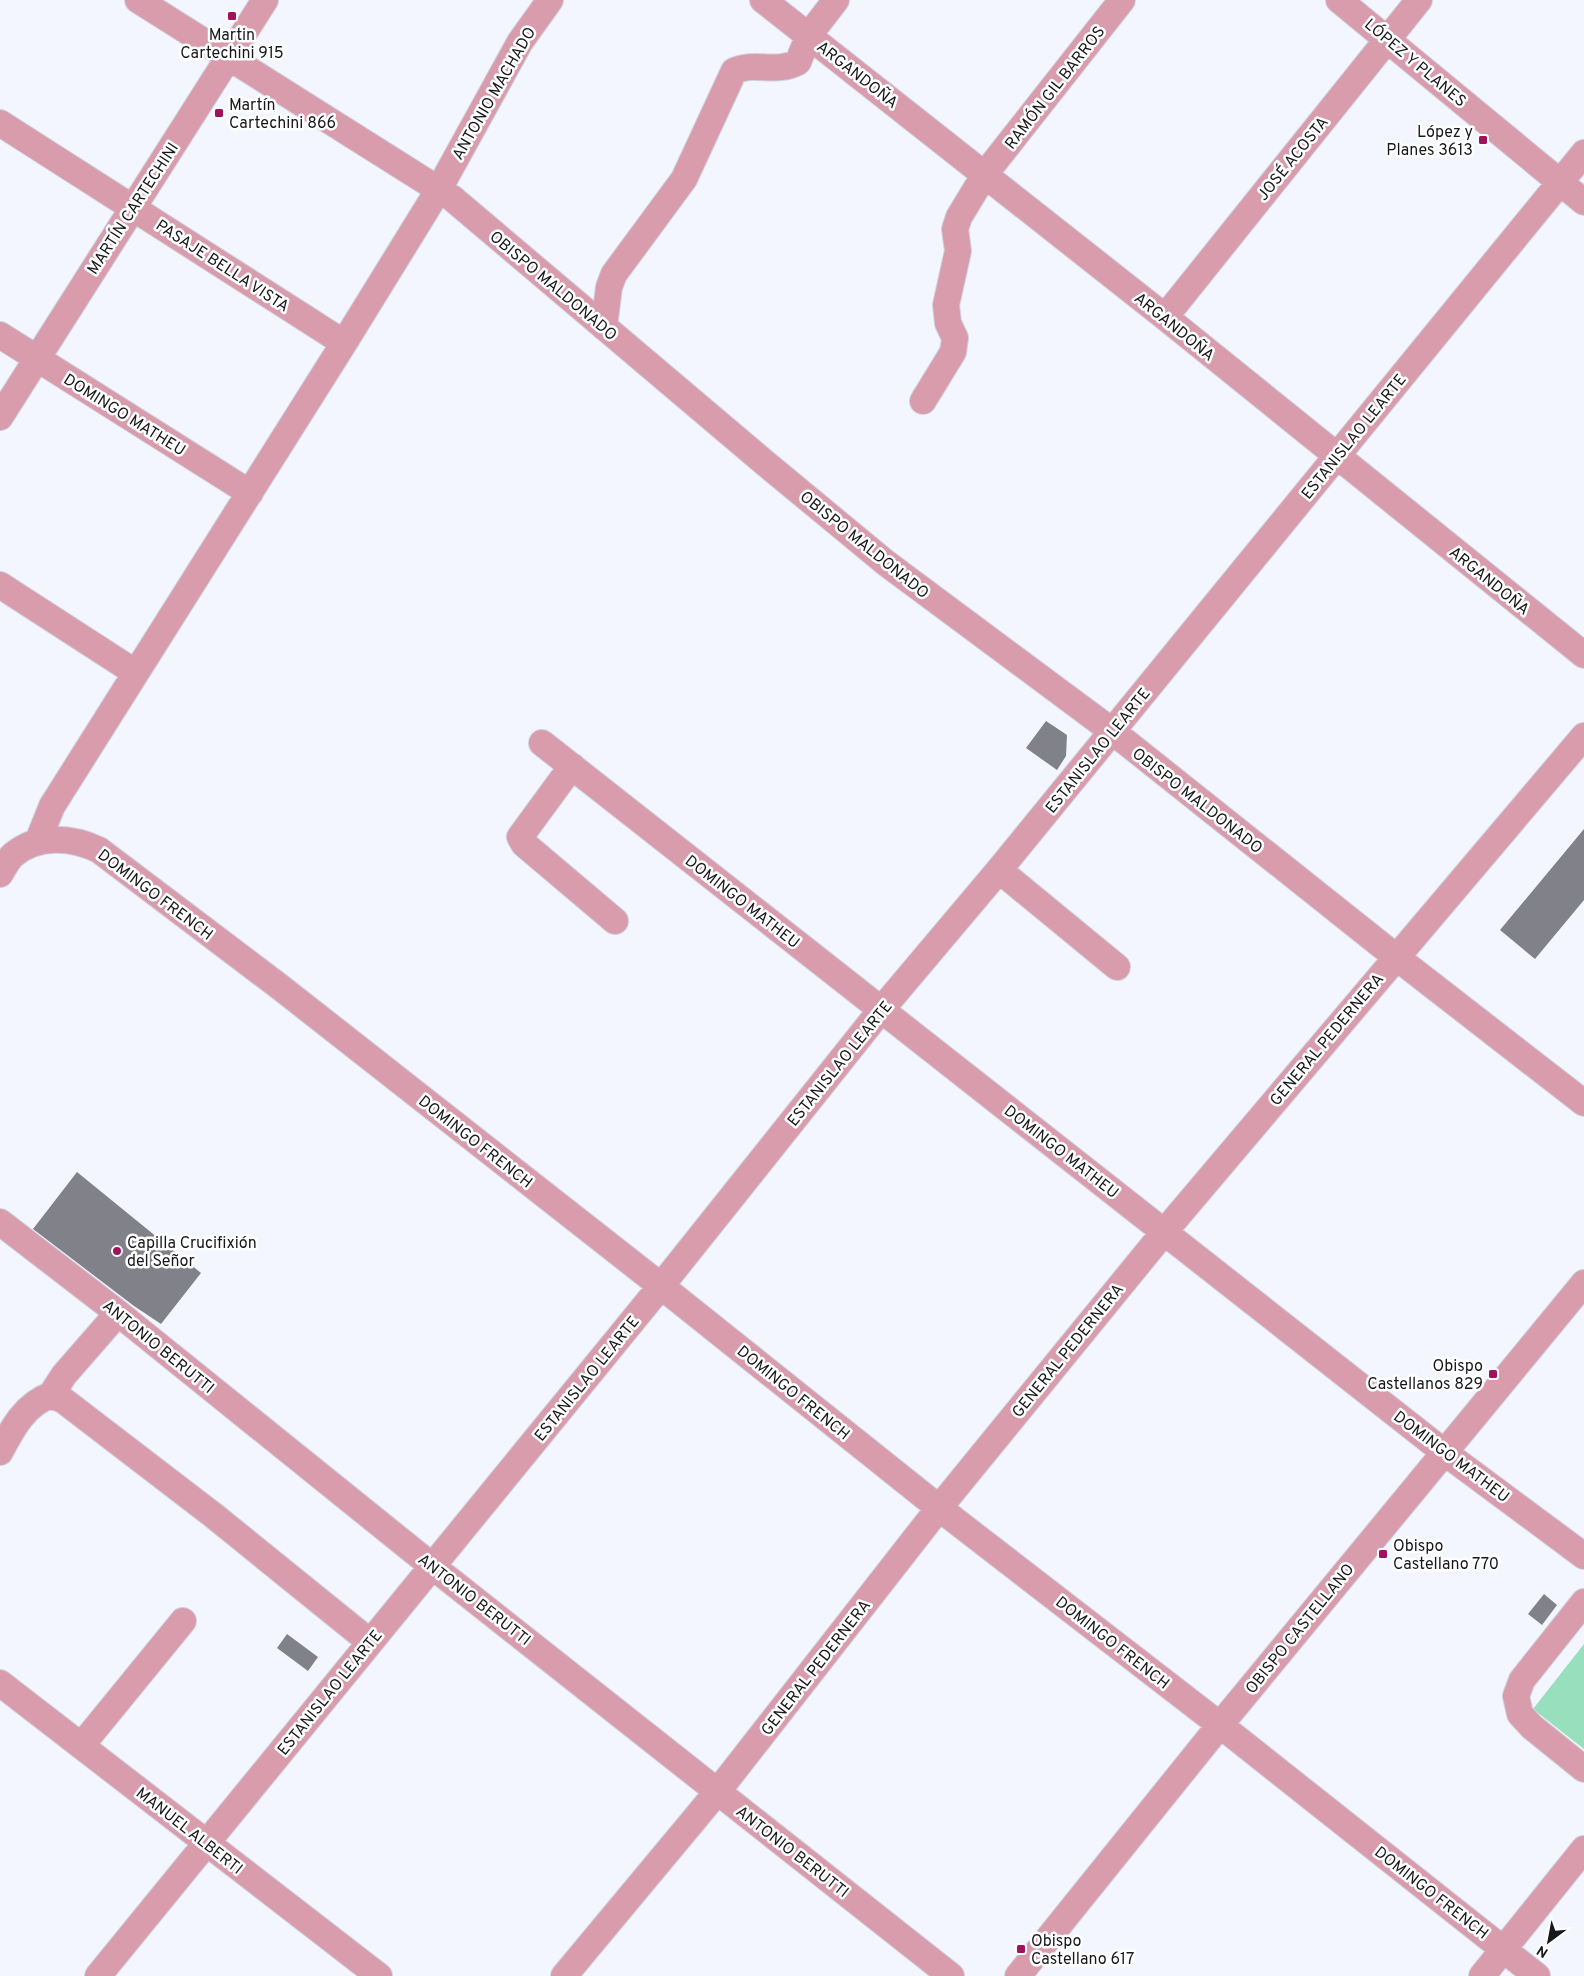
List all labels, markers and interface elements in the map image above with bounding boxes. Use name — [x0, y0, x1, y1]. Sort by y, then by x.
marker: Martin Cartechini 915 — [226, 10, 238, 22]
street label: LÓPEZ Y PLANES — [1360, 14, 1471, 112]
street label: RAMÓN GIL BARROS — [1000, 21, 1110, 154]
street label: ANTONIO MACHADO — [449, 24, 541, 164]
place label: Martin Cartechini 915 — [180, 26, 284, 64]
street label: ARGANDOÑA — [812, 35, 903, 114]
place label: Martín Cartechini 866 — [229, 96, 336, 134]
marker: Martín Cartechini 866 — [213, 107, 225, 119]
street label: JOSÉ ACOSTA — [1252, 112, 1334, 205]
place label: López y Planes 3613 — [1386, 123, 1473, 161]
marker: López y Planes 3613 — [1477, 134, 1489, 146]
street label: MARTÍN CARTECHINI — [82, 138, 184, 279]
street label: PASAJE BELLA VISTA — [151, 216, 293, 317]
street label: OBISPO MALDONADO — [485, 227, 621, 346]
street label: ARGANDOÑA — [1129, 287, 1220, 366]
street label: DOMINGO MATHEU — [59, 370, 189, 461]
street label: ESTANISLAO LEARTE — [1298, 370, 1411, 504]
street label: OBISPO MALDONADO — [795, 487, 932, 604]
street label: ARGANDOÑA — [1444, 541, 1535, 620]
street label: ESTANISLAO LEARTE — [1042, 684, 1155, 818]
street label: OBISPO MALDONADO — [1127, 744, 1266, 859]
street label: DOMINGO FRENCH — [93, 846, 216, 946]
street label: DOMINGO MATHEU — [680, 852, 803, 954]
street label: GENERAL PEDERNERA — [1266, 970, 1389, 1111]
street label: ESTANISLAO LEARTE — [784, 997, 897, 1131]
street label: DOMINGO FRENCH — [414, 1092, 536, 1193]
street label: DOMINGO MATHEU — [999, 1102, 1122, 1204]
place label: Capilla Crucifixión del Señor — [127, 1234, 257, 1272]
marker: Capilla Crucifixión del Señor — [111, 1245, 123, 1257]
street label: GENERAL PEDERNERA — [1008, 1280, 1129, 1422]
street label: ANTONIO BERUTTI — [98, 1296, 218, 1399]
street label: ESTANISLAO LEARTE — [531, 1312, 644, 1446]
street label: DOMINGO FRENCH — [732, 1342, 853, 1445]
place label: Obispo Castellanos 829 — [1367, 1357, 1483, 1395]
marker: Obispo Castellanos 829 — [1487, 1368, 1499, 1380]
street label: DOMINGO MATHEU — [1389, 1407, 1513, 1508]
place label: Obispo Castellano 770 — [1393, 1537, 1499, 1575]
marker: Obispo Castellano 770 — [1377, 1548, 1389, 1560]
street label: ANTONIO BERUTTI — [413, 1550, 534, 1651]
street label: OBISPO CASTELLANO — [1242, 1560, 1359, 1698]
street label: DOMINGO FRENCH — [1051, 1593, 1173, 1694]
street label: GENERAL PEDERNERA — [757, 1596, 876, 1740]
street label: ESTANISLAO LEARTE — [274, 1626, 387, 1760]
street label: MANUEL ALBERTI — [131, 1784, 246, 1880]
street label: ANTONIO BERUTTI — [731, 1802, 852, 1903]
street label: DOMINGO FRENCH — [1370, 1843, 1492, 1944]
north arrow — [1524, 1916, 1574, 1966]
place label: Obispo Castellano 617 — [1031, 1932, 1134, 1970]
text: N — [1534, 1941, 1552, 1961]
marker: Obispo Castellano 617 — [1015, 1943, 1027, 1955]

